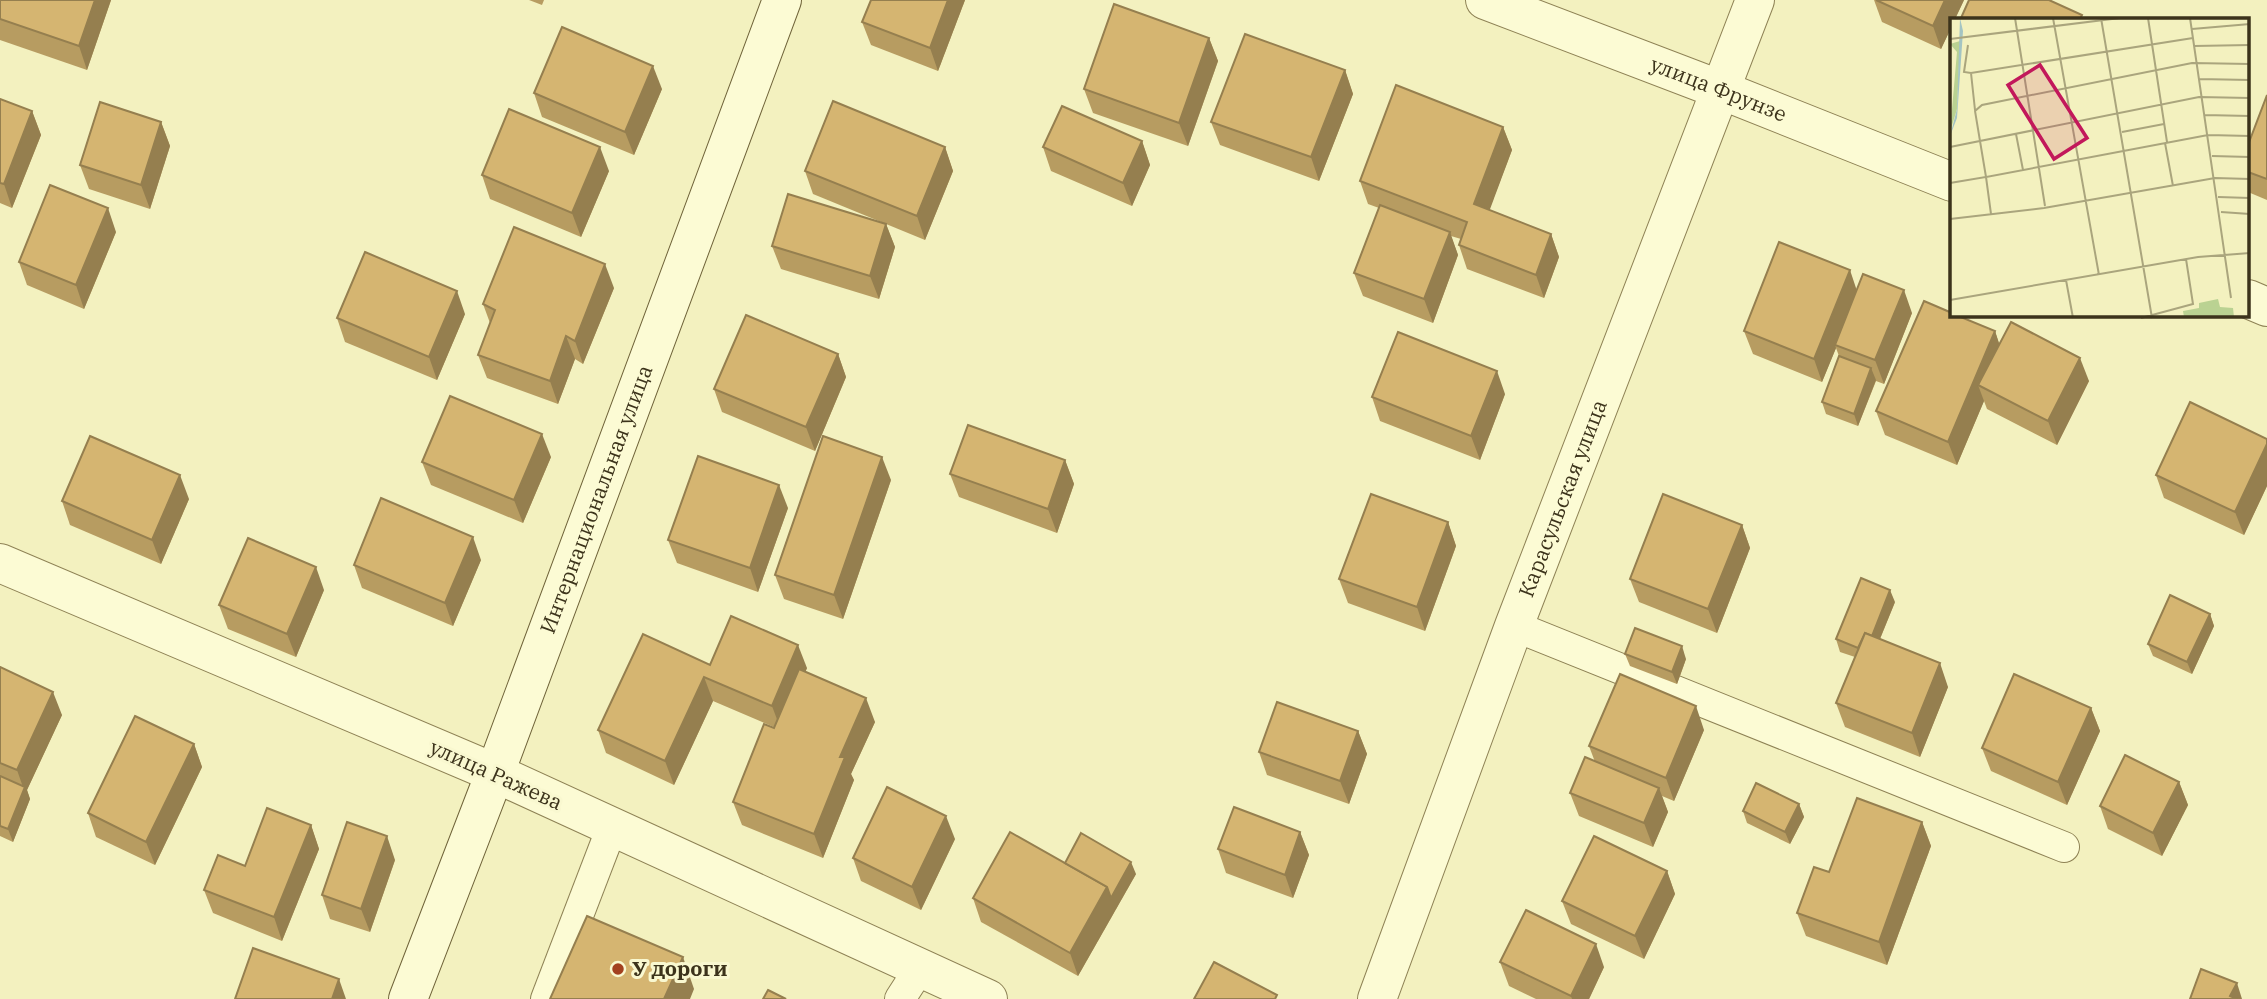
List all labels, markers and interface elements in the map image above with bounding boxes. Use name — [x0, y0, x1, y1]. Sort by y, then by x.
inset map — [1950, 18, 2250, 317]
street label: улица Фрунзе — [1647, 49, 1791, 128]
street label: Интернациональная улица — [533, 361, 658, 637]
street label: Карасульская улица — [1511, 395, 1613, 601]
street label: улица Ражева — [426, 732, 567, 816]
place label: У дороги — [632, 954, 728, 982]
marker: У дороги — [610, 961, 626, 977]

